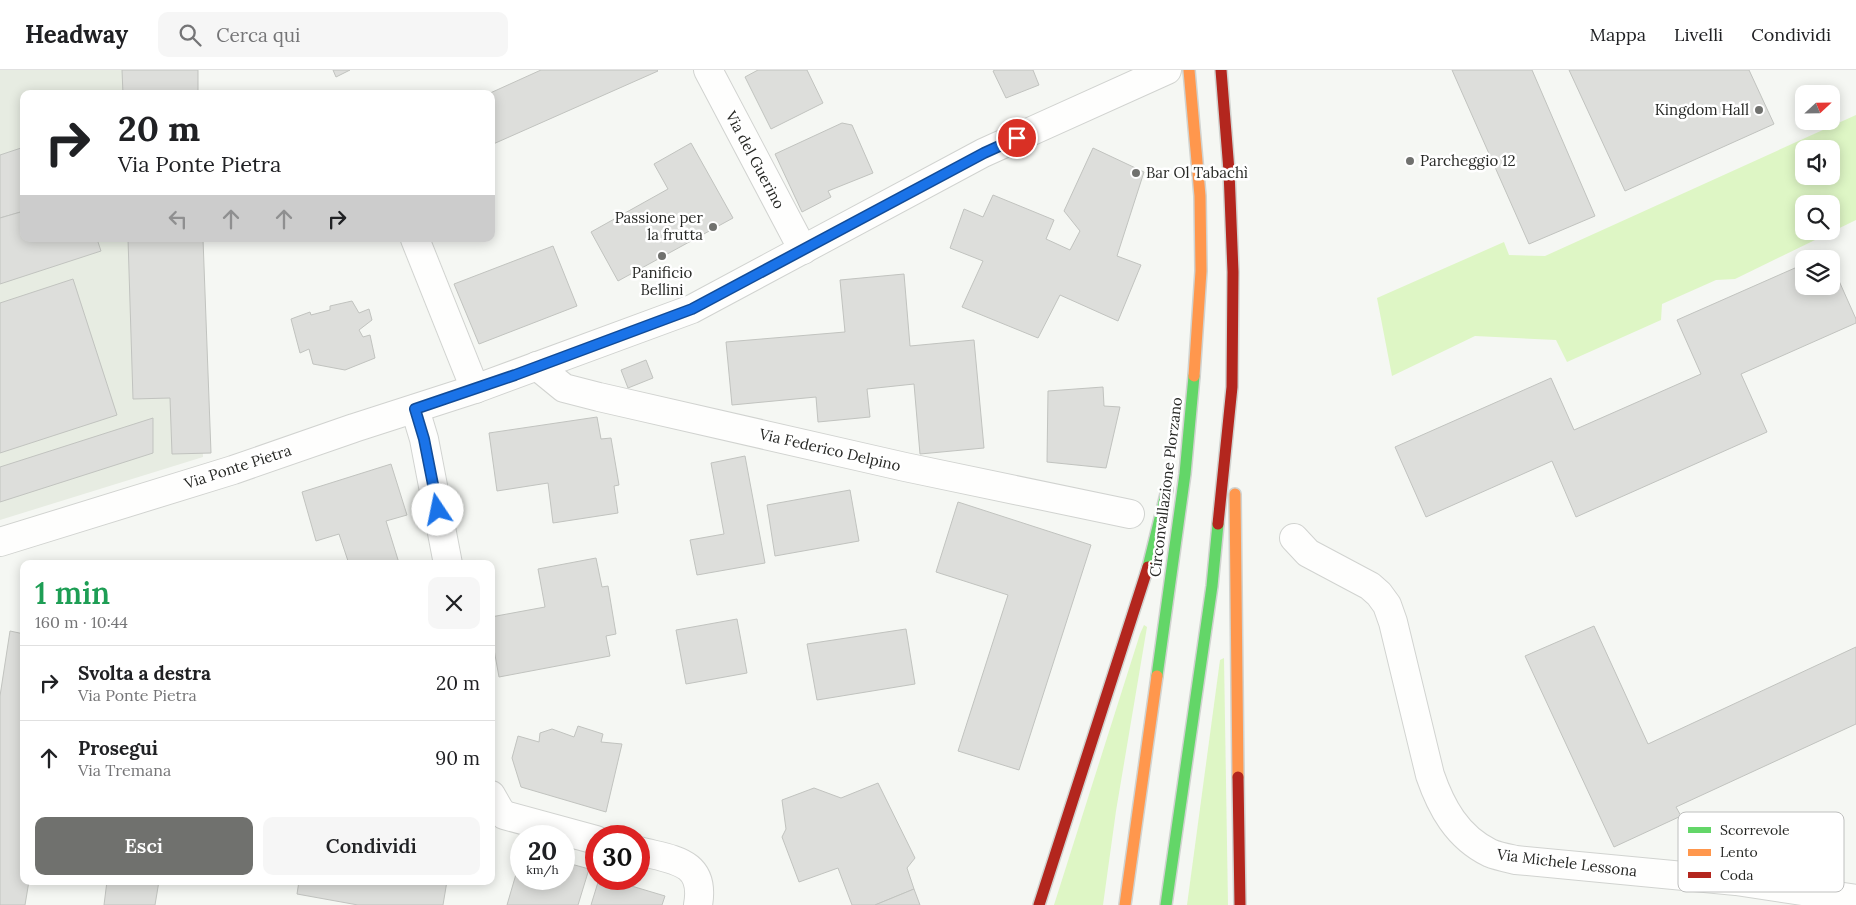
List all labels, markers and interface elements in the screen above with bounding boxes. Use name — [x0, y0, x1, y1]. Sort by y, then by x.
search box — [158, 12, 508, 57]
text: Headway — [25, 19, 128, 50]
icon: search — [176, 21, 204, 49]
text: Cerca qui — [216, 23, 300, 47]
text: Mappa — [1589, 23, 1646, 46]
text: Livelli — [1674, 23, 1723, 46]
text: Condividi — [1751, 23, 1831, 46]
north arrow — [1795, 85, 1840, 130]
map controls — [1795, 85, 1840, 295]
place label: Kingdom Hall — [1655, 100, 1749, 119]
marker: Kingdom Hall — [1753, 104, 1765, 116]
text: 20 m — [118, 106, 200, 151]
street label: Via del Guerino — [721, 107, 789, 212]
icon: right — [35, 110, 100, 175]
pin — [996, 117, 1038, 159]
icon: arrive — [1003, 124, 1031, 152]
button: sound — [1795, 140, 1840, 185]
text: Via Ponte Pietra — [118, 150, 281, 178]
place label: Parcheggio 12 — [1420, 151, 1516, 170]
marker: Parcheggio 12 — [1404, 155, 1416, 167]
place label: Bar Ol Tabachì — [1146, 163, 1248, 182]
marker: Bar Ol Tabachì — [1130, 167, 1142, 179]
button: search — [1795, 195, 1840, 240]
icon: left — [164, 205, 192, 233]
icon: ahead — [217, 205, 245, 233]
icon: ahead — [270, 205, 298, 233]
icon: right — [323, 205, 351, 233]
place label: Passione per la frutta — [615, 208, 703, 244]
marker: Passione per la frutta — [707, 221, 719, 233]
marker: Panificio Bellini — [656, 250, 668, 262]
button: layers — [1795, 250, 1840, 295]
place label: Panificio Bellini — [632, 263, 692, 299]
street label: Circonvallazione Plorzano — [1145, 396, 1186, 578]
street label: Via Federico Delpino — [757, 424, 903, 475]
street label: Via Ponte Pietra — [181, 440, 294, 493]
position arrow — [411, 483, 463, 535]
text: 1 min — [35, 574, 110, 612]
button: close — [428, 577, 480, 629]
text: 160 m · 10:44 — [35, 612, 128, 632]
text: Svolta a destra — [78, 661, 211, 685]
icon: right — [35, 669, 63, 697]
text: 20 m — [436, 671, 480, 695]
text: Via Ponte Pietra — [78, 685, 197, 705]
text: Prosegui — [78, 736, 158, 760]
icon: ahead — [35, 744, 63, 772]
text: 90 m — [435, 746, 480, 770]
text: Via Tremana — [78, 760, 171, 780]
legend — [1678, 812, 1844, 892]
button: Esci — [35, 817, 253, 875]
button: Condividi — [263, 817, 480, 875]
text: Scorrevole — [1720, 821, 1790, 839]
speed limit sign: 30 — [585, 825, 650, 890]
text: 20 — [528, 835, 557, 867]
text: Lento — [1720, 843, 1758, 861]
street label: Via Michele Lessona — [1495, 844, 1638, 881]
text: km/h — [526, 862, 559, 877]
text: Coda — [1720, 866, 1754, 884]

